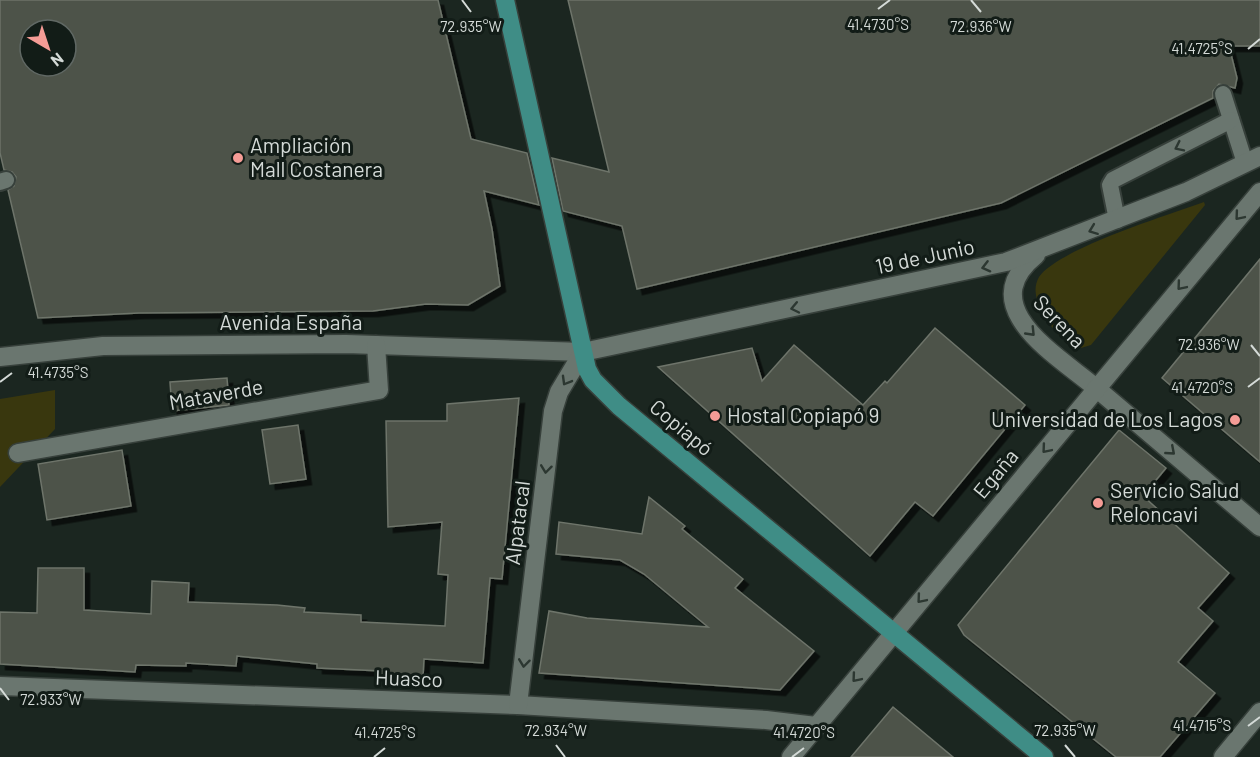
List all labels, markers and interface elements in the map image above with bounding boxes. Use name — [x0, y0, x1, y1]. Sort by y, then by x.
text: 41.4730°S — [847, 15, 909, 33]
text: 72.935°W — [440, 17, 502, 35]
text: 72.936°W — [950, 17, 1012, 35]
north arrow — [18, 18, 78, 78]
text: 41.4725°S — [1171, 39, 1233, 57]
text: N — [48, 49, 68, 71]
place label: Ampliación Mall Costanera — [250, 132, 383, 181]
one-way arrow — [1174, 139, 1185, 151]
marker: Ampliación Mall Costanera — [231, 151, 245, 165]
one-way arrow — [1236, 209, 1247, 220]
one-way arrow — [1088, 223, 1099, 235]
street label: 19 de Junio — [873, 233, 977, 278]
one-way arrow — [981, 259, 991, 272]
one-way arrow — [1178, 279, 1189, 290]
street label: Serena — [1029, 289, 1091, 353]
one-way arrow — [790, 301, 800, 314]
street label: Avenida España — [219, 309, 363, 334]
one-way arrow — [1024, 325, 1035, 336]
text: 72.936°W — [1178, 335, 1240, 353]
text: 41.4735°S — [27, 363, 89, 381]
street label: Mataverde — [167, 373, 265, 414]
one-way arrow — [562, 375, 574, 385]
text: 41.4720°S — [1171, 378, 1233, 396]
street label: Copiapó — [645, 393, 719, 460]
place label: Hostal Copiapó 9 — [727, 402, 879, 427]
place label: Universidad de Los Lagos — [991, 406, 1223, 431]
marker: Hostal Copiapó 9 — [708, 409, 722, 423]
marker: Universidad de Los Lagos — [1228, 413, 1242, 427]
one-way arrow — [1042, 442, 1053, 453]
street label: Egaña — [967, 443, 1023, 503]
one-way arrow — [1164, 443, 1175, 454]
one-way arrow — [541, 465, 553, 474]
place label: Servicio Salud Reloncavi — [1110, 477, 1239, 526]
street label: Alpatacal — [499, 479, 534, 566]
marker: Servicio Salud Reloncavi — [1091, 496, 1105, 510]
one-way arrow — [917, 592, 928, 603]
one-way arrow — [518, 658, 531, 667]
street label: Huasco — [375, 664, 444, 691]
one-way arrow — [852, 671, 863, 682]
text: 72.933°W — [20, 690, 82, 708]
text: 41.4715°S — [1173, 716, 1231, 734]
text: 72.934°W — [525, 721, 587, 739]
text: 72.935°W — [1034, 721, 1096, 739]
text: 41.4725°S — [354, 723, 416, 741]
text: 41.4720°S — [773, 723, 835, 741]

